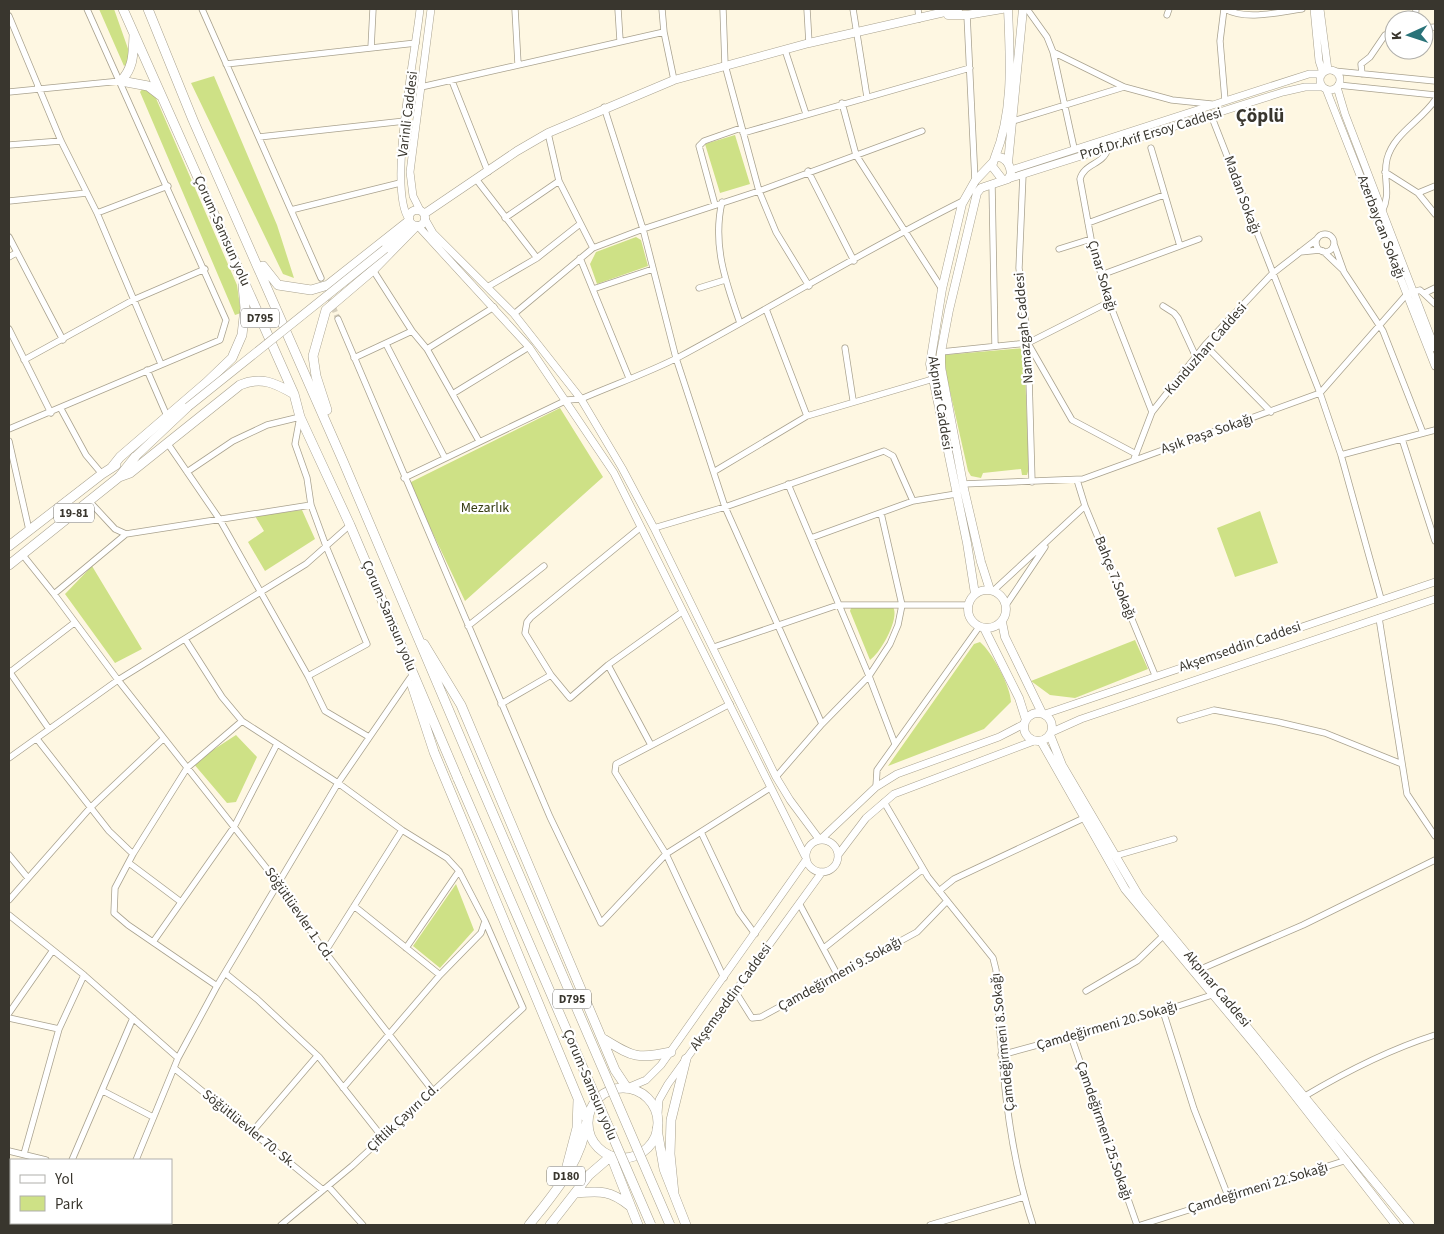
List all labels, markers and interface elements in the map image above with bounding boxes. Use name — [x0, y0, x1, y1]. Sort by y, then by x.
north arrow — [1384, 10, 1434, 60]
text: K — [1387, 30, 1407, 40]
street label: Varinli Caddesi — [393, 70, 423, 158]
street label: Prof.Dr.Arif Ersoy Caddesi — [1077, 103, 1225, 165]
district label: Çöplü — [1236, 103, 1284, 130]
street label: Madan Sokağı — [1219, 153, 1265, 237]
street label: Azerbaycan Sokağı — [1352, 172, 1410, 282]
street label: Çorum-Samsun yolu — [189, 173, 255, 289]
street label: Çınar Sokağı — [1082, 238, 1122, 314]
street label: Namazgah Caddesi — [1009, 271, 1039, 385]
street label: Kunduzhan Caddesi — [1160, 298, 1252, 400]
road number: D795 — [241, 308, 279, 328]
street label: Akpınar Caddesi — [923, 355, 957, 451]
street label: Aşık Paşa Sokağı — [1158, 409, 1256, 459]
park label: Mezarlık — [461, 498, 509, 518]
road number: 19-81 — [54, 503, 94, 522]
street label: Bahçe 7.Sokağı — [1089, 533, 1141, 623]
street label: Çorum-Samsun yolu — [357, 557, 421, 675]
street label: Akşemseddin Caddesi — [1176, 617, 1304, 677]
street label: Söğütlüevler 1. Cd. — [259, 863, 339, 965]
street label: Çamdeğirmeni 9.Sokağı — [774, 932, 906, 1016]
street label: Akşemseddin Caddesi — [685, 939, 777, 1055]
street label: Akpınar Caddesi — [1179, 946, 1255, 1032]
street label: Çamdeğirmeni 8.Sokağı — [986, 972, 1020, 1112]
road number: D795 — [553, 990, 591, 1009]
street label: Çamdeğirmeni 20.Sokağı — [1034, 996, 1180, 1056]
street label: Çorum-Samsun yolu — [558, 1026, 622, 1144]
street label: Çamdeğirmeni 25.Sokağı — [1071, 1059, 1137, 1203]
street label: Çiftlik Çayırı Cd. — [363, 1079, 443, 1157]
street label: Söğütlüevler 70. Sk. — [198, 1085, 300, 1173]
street label: Çamdeğirmeni 22.Sokağı — [1185, 1157, 1331, 1219]
legend — [10, 1159, 172, 1224]
road number: D180 — [547, 1166, 585, 1186]
text: Yol — [54, 1169, 74, 1190]
text: Park — [55, 1194, 84, 1215]

